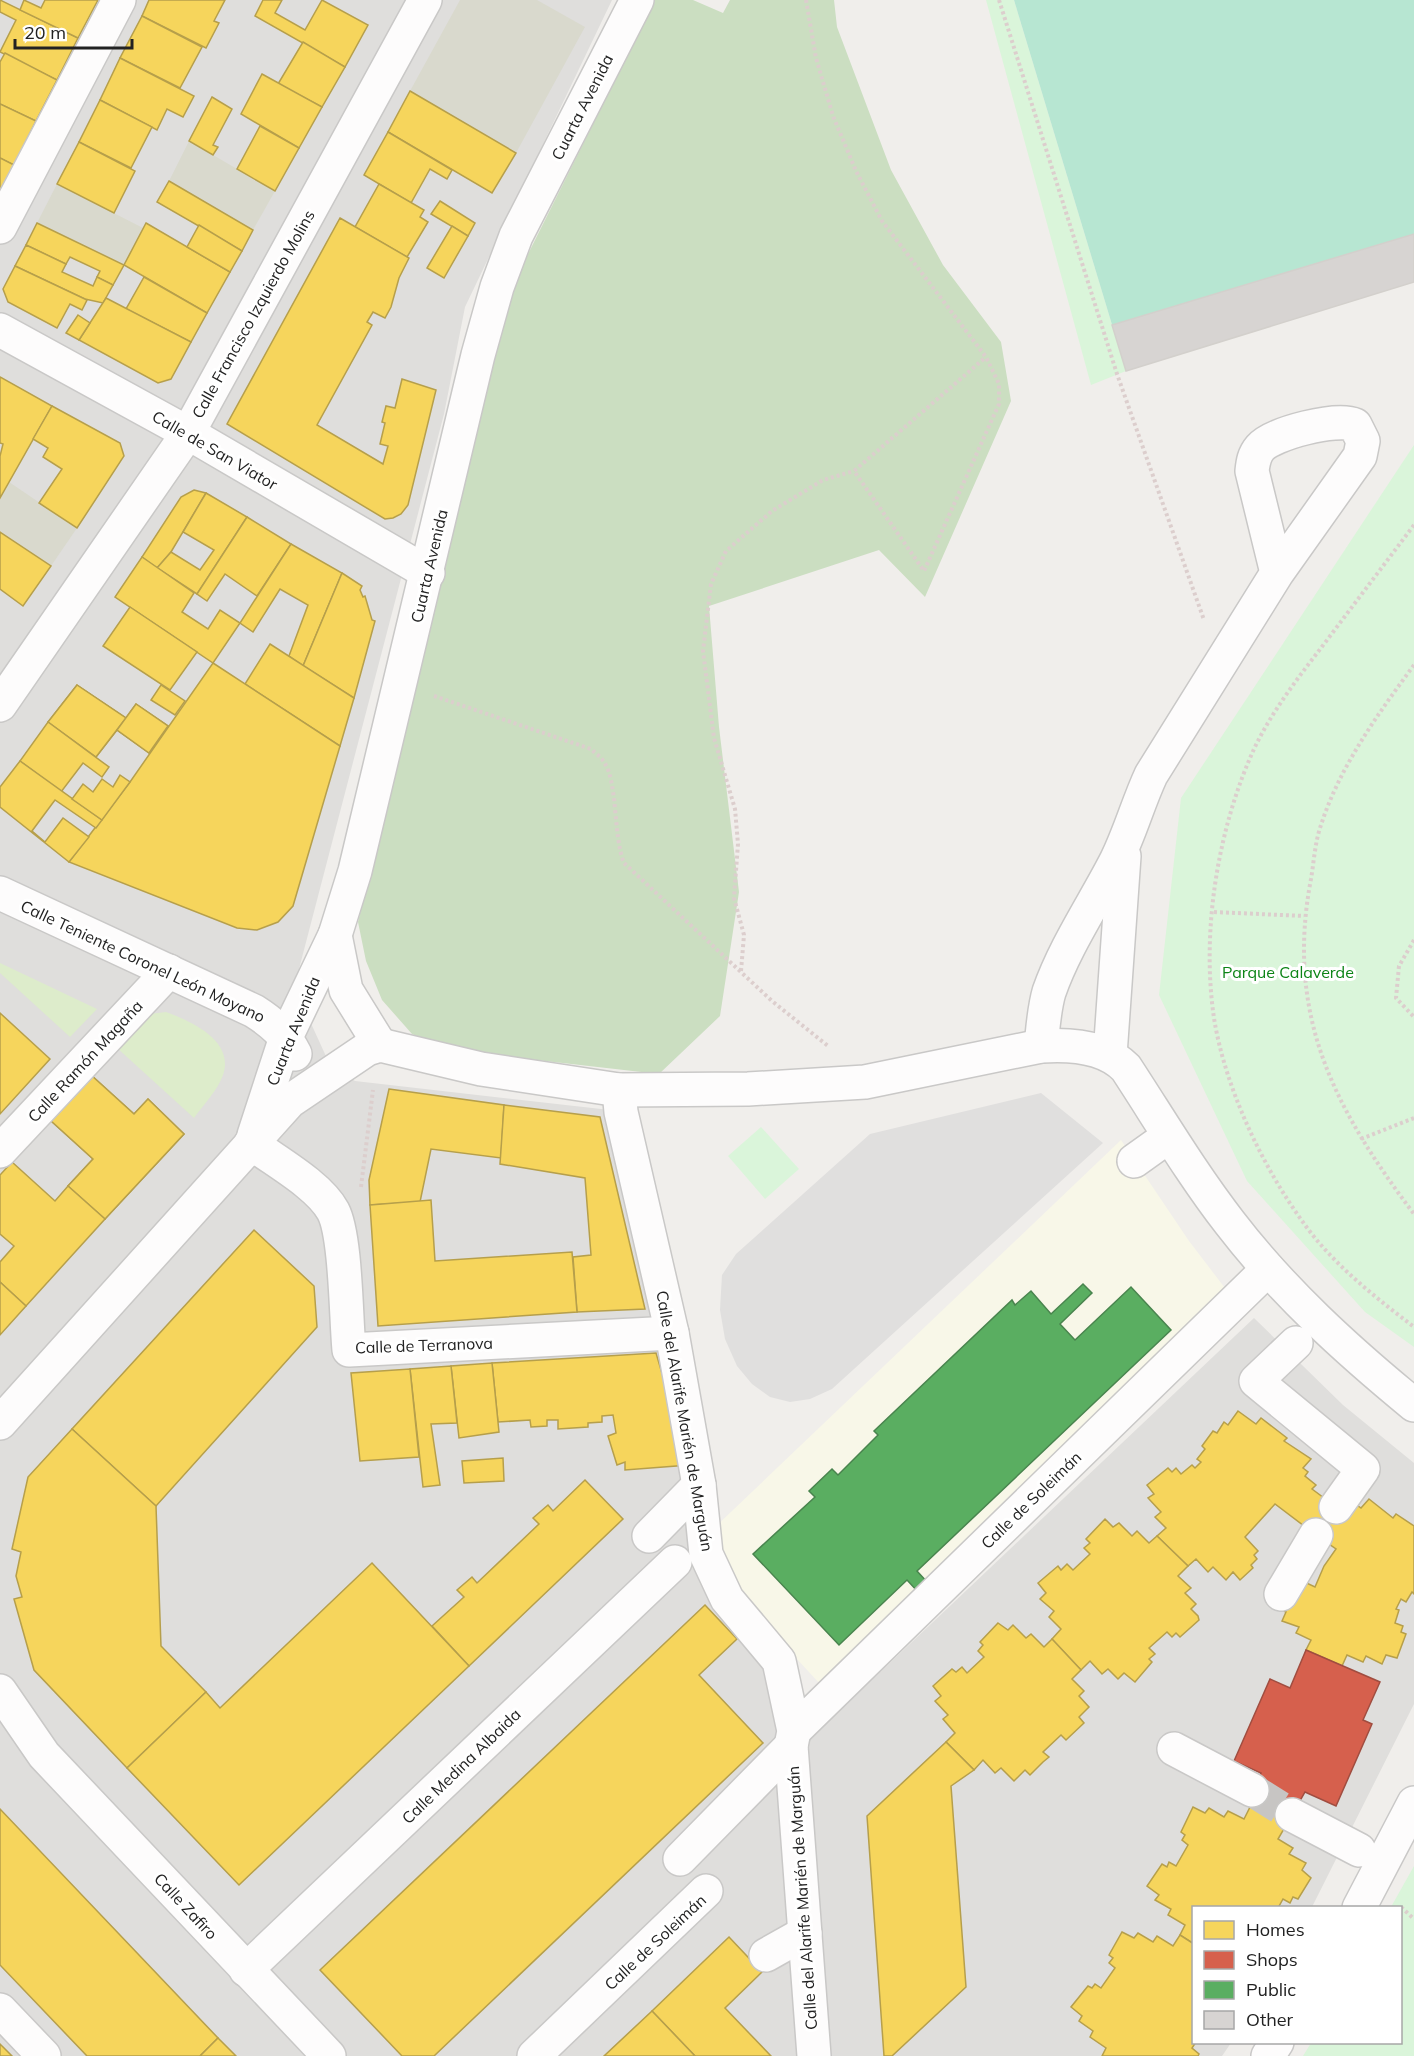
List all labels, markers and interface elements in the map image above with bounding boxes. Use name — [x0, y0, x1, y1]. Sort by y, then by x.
scale bar — [15, 12, 132, 50]
text: 20 m — [24, 21, 66, 44]
street label: Cuarta Avenida — [547, 51, 617, 163]
street label: Calle Francisco Izquierdo Molins — [187, 206, 319, 422]
street label: Calle de San Viator — [149, 406, 281, 494]
street label: Cuarta Avenida — [406, 507, 452, 625]
street label: Calle Teniente Coronel León Moyano — [18, 895, 268, 1027]
park label: Parque Calaverde — [1222, 962, 1354, 982]
street label: Cuarta Avenida — [262, 973, 324, 1089]
street label: Calle Ramón Magaña — [23, 996, 147, 1126]
street label: Calle del Alarife Marién de Marguán — [652, 1289, 718, 1553]
street label: Calle de Terranova — [355, 1333, 493, 1357]
street label: Calle de Soleimán — [977, 1447, 1085, 1553]
street label: Calle Medina Albaida — [397, 1704, 525, 1828]
street label: Calle del Alarife Marién de Marguán — [783, 1765, 821, 2031]
street label: Calle Zafiro — [150, 1869, 222, 1943]
street label: Calle de Soleimán — [600, 1890, 710, 1994]
legend — [1192, 1906, 1402, 2044]
text: Homes — [1246, 1918, 1305, 1941]
text: Shops — [1246, 1948, 1298, 1971]
text: Public — [1246, 1978, 1296, 2001]
text: Other — [1246, 2008, 1294, 2031]

